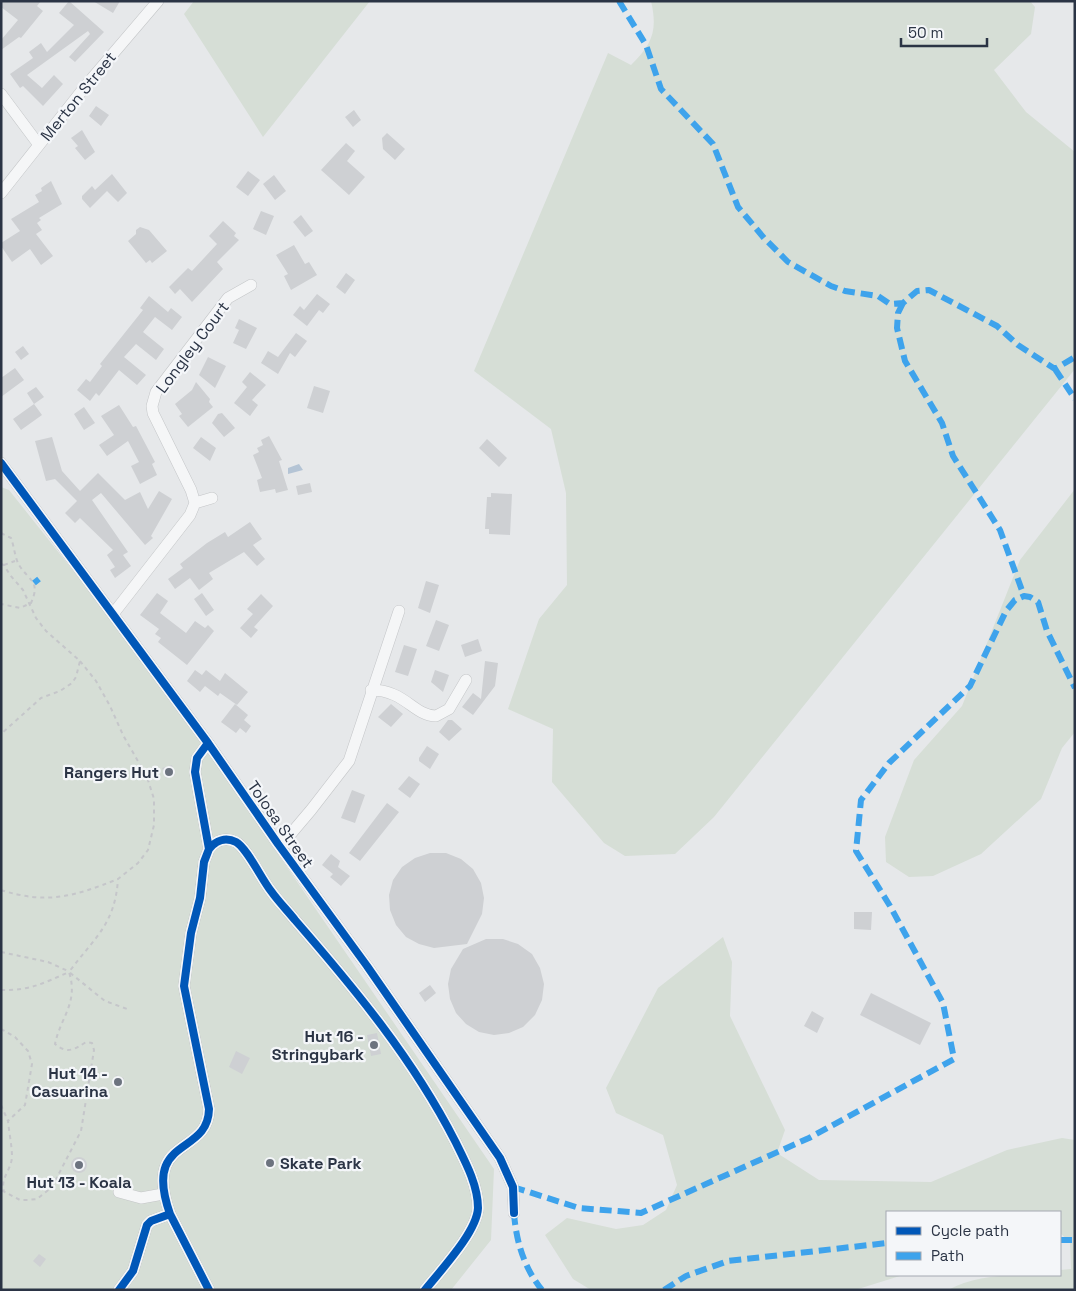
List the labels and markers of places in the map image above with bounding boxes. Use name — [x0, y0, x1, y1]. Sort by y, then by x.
place label: Rangers Hut — [64, 762, 159, 783]
marker: Rangers Hut — [163, 766, 175, 778]
place label: Hut 16 - Stringybark — [272, 1026, 364, 1065]
marker: Hut 16 - Stringybark — [368, 1039, 380, 1051]
place label: Hut 14 - Casuarina — [31, 1063, 108, 1102]
marker: Hut 14 - Casuarina — [112, 1076, 124, 1088]
place label: Skate Park — [280, 1153, 362, 1174]
marker: Skate Park — [264, 1157, 276, 1169]
marker: Hut 13 - Koala — [73, 1159, 85, 1171]
place label: Hut 13 - Koala — [26, 1172, 132, 1193]

